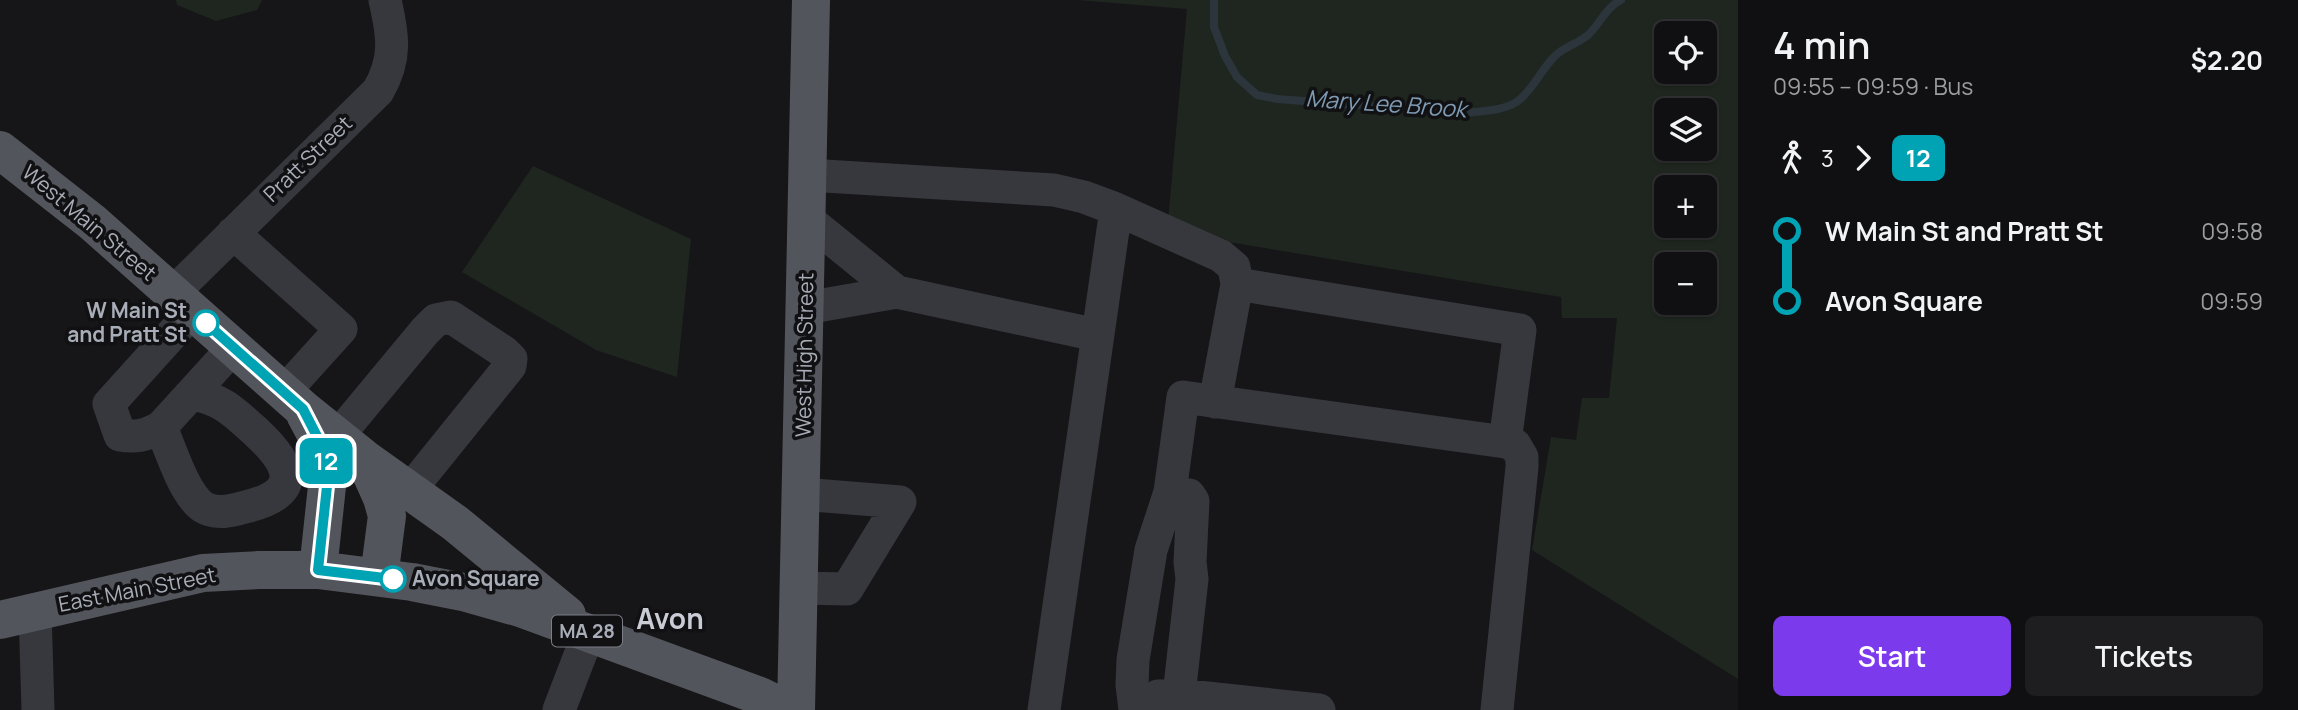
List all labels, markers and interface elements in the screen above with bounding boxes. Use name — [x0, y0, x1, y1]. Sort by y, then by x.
text: 4 min — [1773, 18, 1870, 70]
map controls — [1654, 21, 1717, 315]
button: locate — [1654, 21, 1717, 84]
text: $2.20 — [2191, 42, 2263, 78]
text: 09:55 – 09:59 · Bus — [1773, 70, 1973, 102]
water label: Mary Lee Brook — [1305, 81, 1471, 125]
button: layers — [1654, 98, 1717, 161]
street label: Pratt Street — [257, 109, 358, 208]
icon: walk — [1773, 139, 1811, 177]
icon: forward — [1844, 139, 1882, 177]
text: 12 — [1906, 141, 1931, 174]
text: 3 — [1821, 142, 1834, 174]
street label: West Main Street — [17, 158, 163, 287]
button: + — [1654, 175, 1717, 238]
text: W Main St and Pratt St — [1825, 213, 2104, 249]
text: 09:58 — [2201, 215, 2263, 247]
button: − — [1654, 252, 1717, 315]
street label: West High Street — [789, 273, 819, 437]
text: Avon Square — [1825, 283, 1983, 319]
text: 09:59 — [2200, 285, 2263, 317]
place label: W Main St and Pratt St — [67, 296, 187, 348]
marker: W Main St and Pratt St — [193, 310, 219, 336]
line badge: 12 — [294, 438, 358, 484]
text: 12 — [314, 444, 338, 477]
street label: East Main Street — [56, 560, 218, 618]
place label: Avon Square — [412, 564, 540, 592]
marker: Avon Square — [380, 566, 406, 592]
district label: Avon — [636, 599, 704, 637]
road number: MA 28 — [552, 616, 622, 646]
button: Start — [1773, 616, 2011, 696]
button: Tickets — [2025, 616, 2263, 696]

